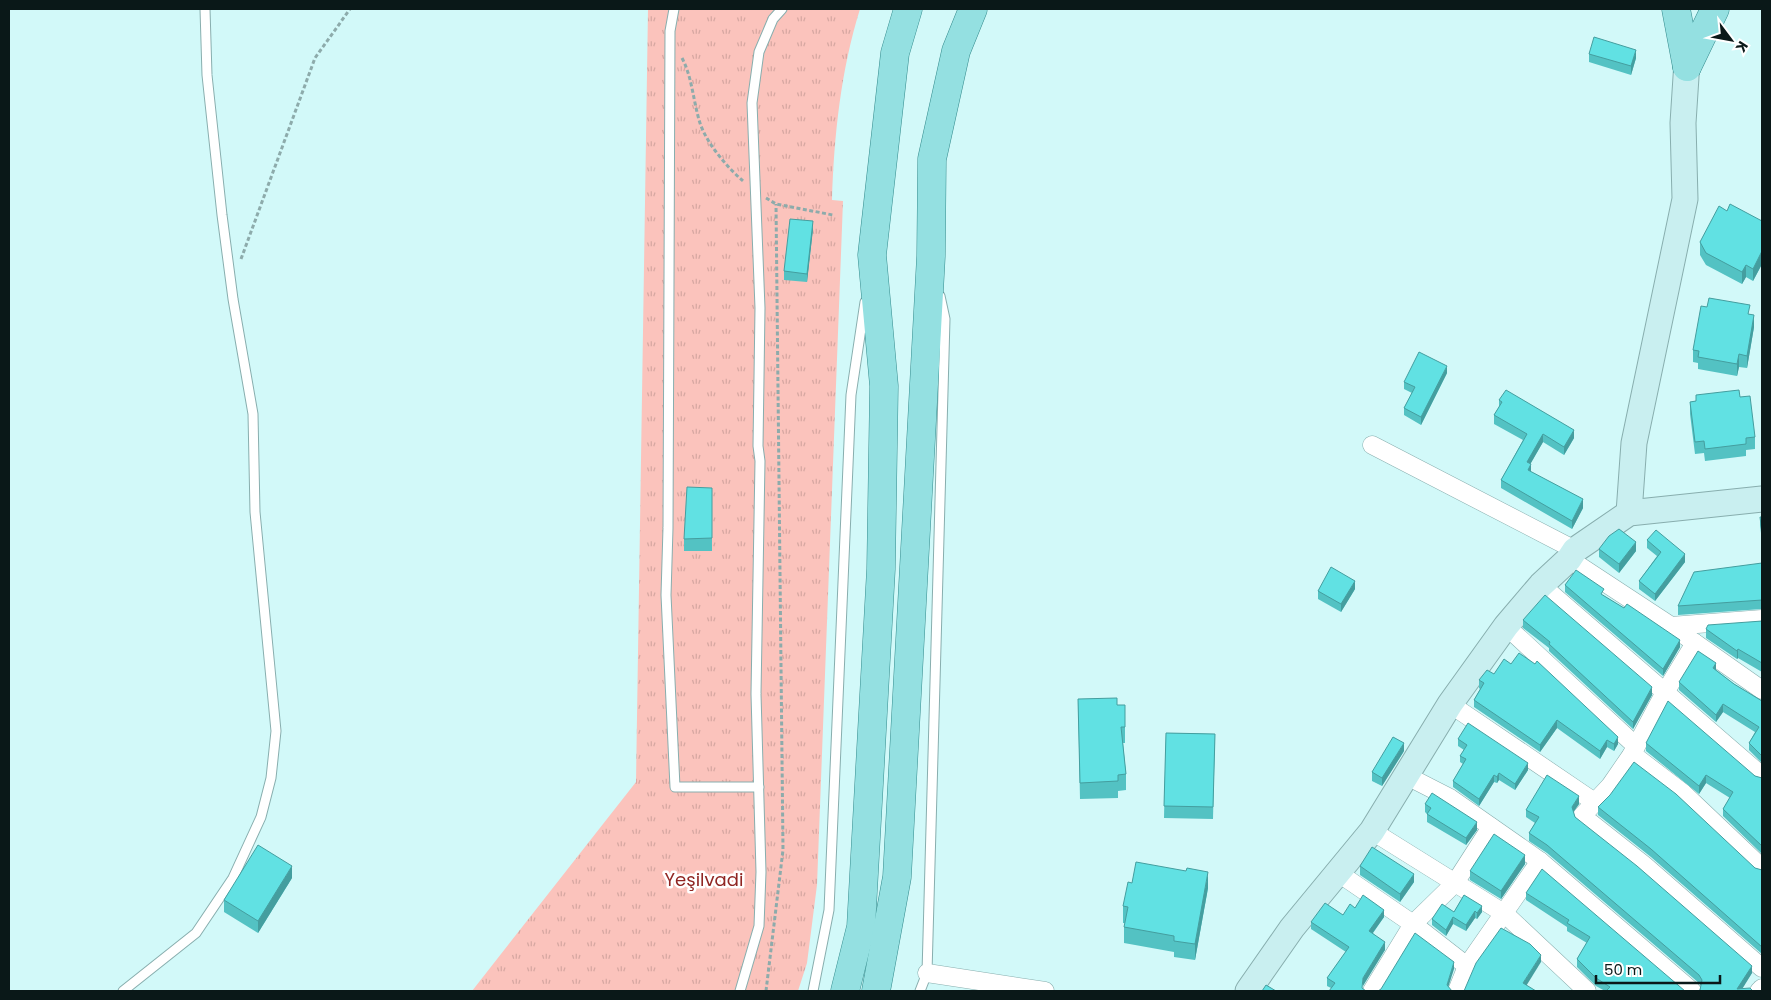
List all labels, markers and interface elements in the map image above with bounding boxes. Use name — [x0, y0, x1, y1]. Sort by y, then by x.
north arrow — [1706, 15, 1756, 65]
text: K — [1731, 37, 1753, 57]
park label: Yeşilvadi — [665, 867, 743, 892]
scale bar — [1596, 952, 1720, 984]
text: 50 m — [1604, 959, 1642, 980]

